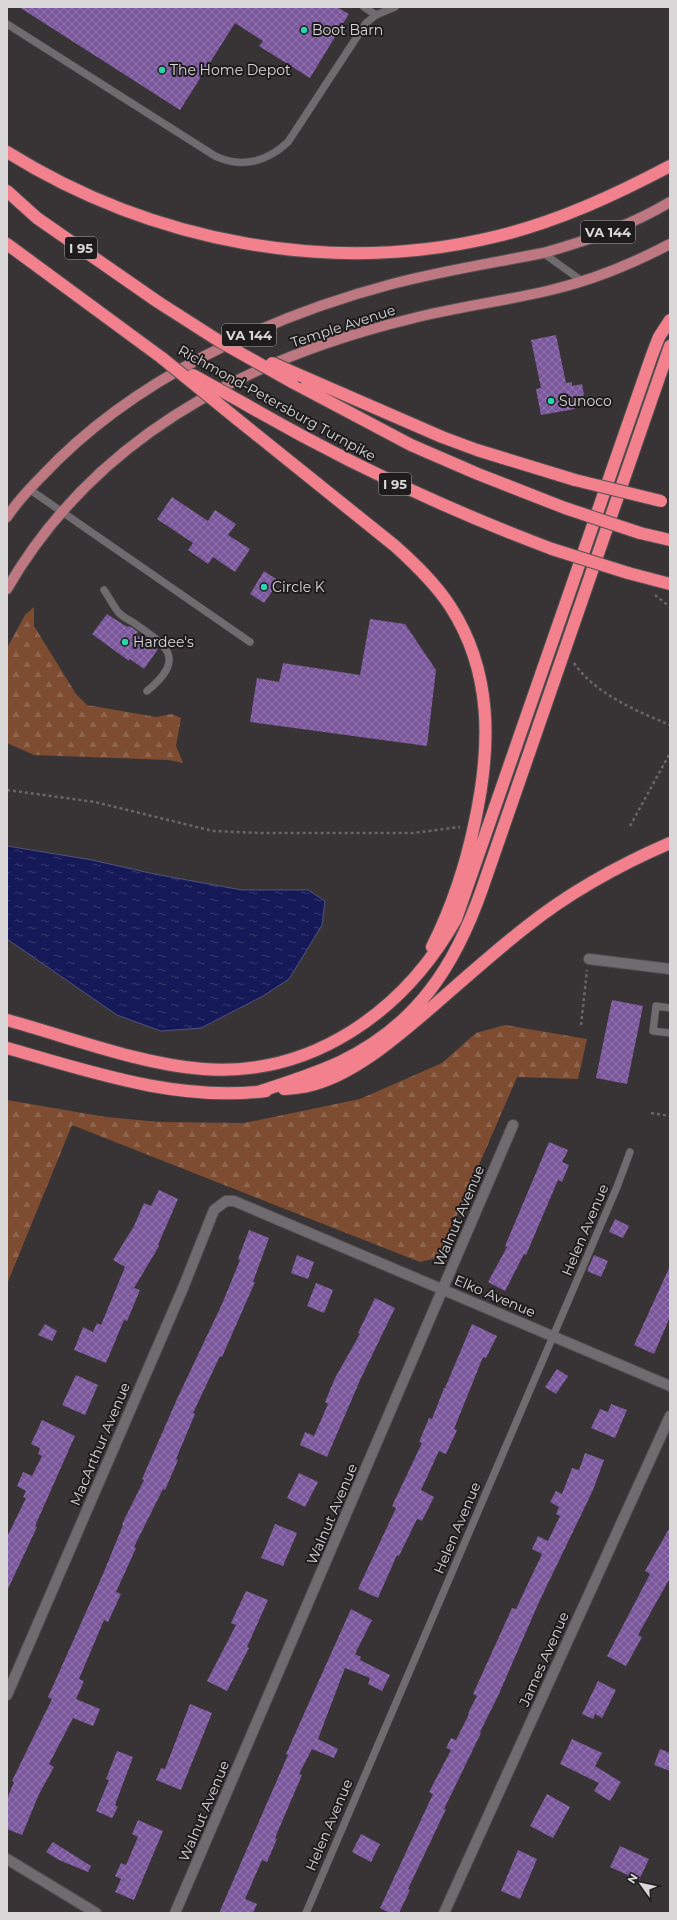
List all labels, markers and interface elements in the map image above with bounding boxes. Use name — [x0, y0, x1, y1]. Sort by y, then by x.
place label: Boot Barn — [312, 21, 383, 39]
marker: Boot Barn — [299, 25, 309, 35]
place label: The Home Depot — [170, 61, 291, 79]
marker: The Home Depot — [157, 65, 167, 75]
road number: VA 144 — [581, 221, 635, 243]
road number: I 95 — [65, 237, 97, 259]
street label: Temple Avenue — [288, 301, 398, 351]
road number: VA 144 — [222, 324, 276, 346]
street label: Richmond-Petersburg Turnpike — [175, 341, 379, 465]
place label: Sunoco — [559, 392, 612, 410]
marker: Sunoco — [546, 396, 556, 406]
road number: I 95 — [379, 473, 411, 495]
place label: Circle K — [272, 578, 325, 596]
marker: Circle K — [259, 582, 269, 592]
place label: Hardee's — [133, 633, 194, 651]
marker: Hardee's — [120, 637, 130, 647]
street label: Walnut Avenue — [430, 1163, 488, 1269]
street label: Helen Avenue — [558, 1181, 612, 1279]
street label: Elko Avenue — [452, 1271, 538, 1321]
street label: MacArthur Avenue — [66, 1380, 134, 1508]
street label: Walnut Avenue — [303, 1461, 361, 1567]
street label: Helen Avenue — [430, 1479, 484, 1577]
street label: James Avenue — [515, 1609, 573, 1710]
street label: Walnut Avenue — [175, 1758, 233, 1864]
street label: Helen Avenue — [302, 1776, 356, 1874]
north arrow — [621, 1864, 661, 1904]
text: N — [624, 1871, 641, 1886]

